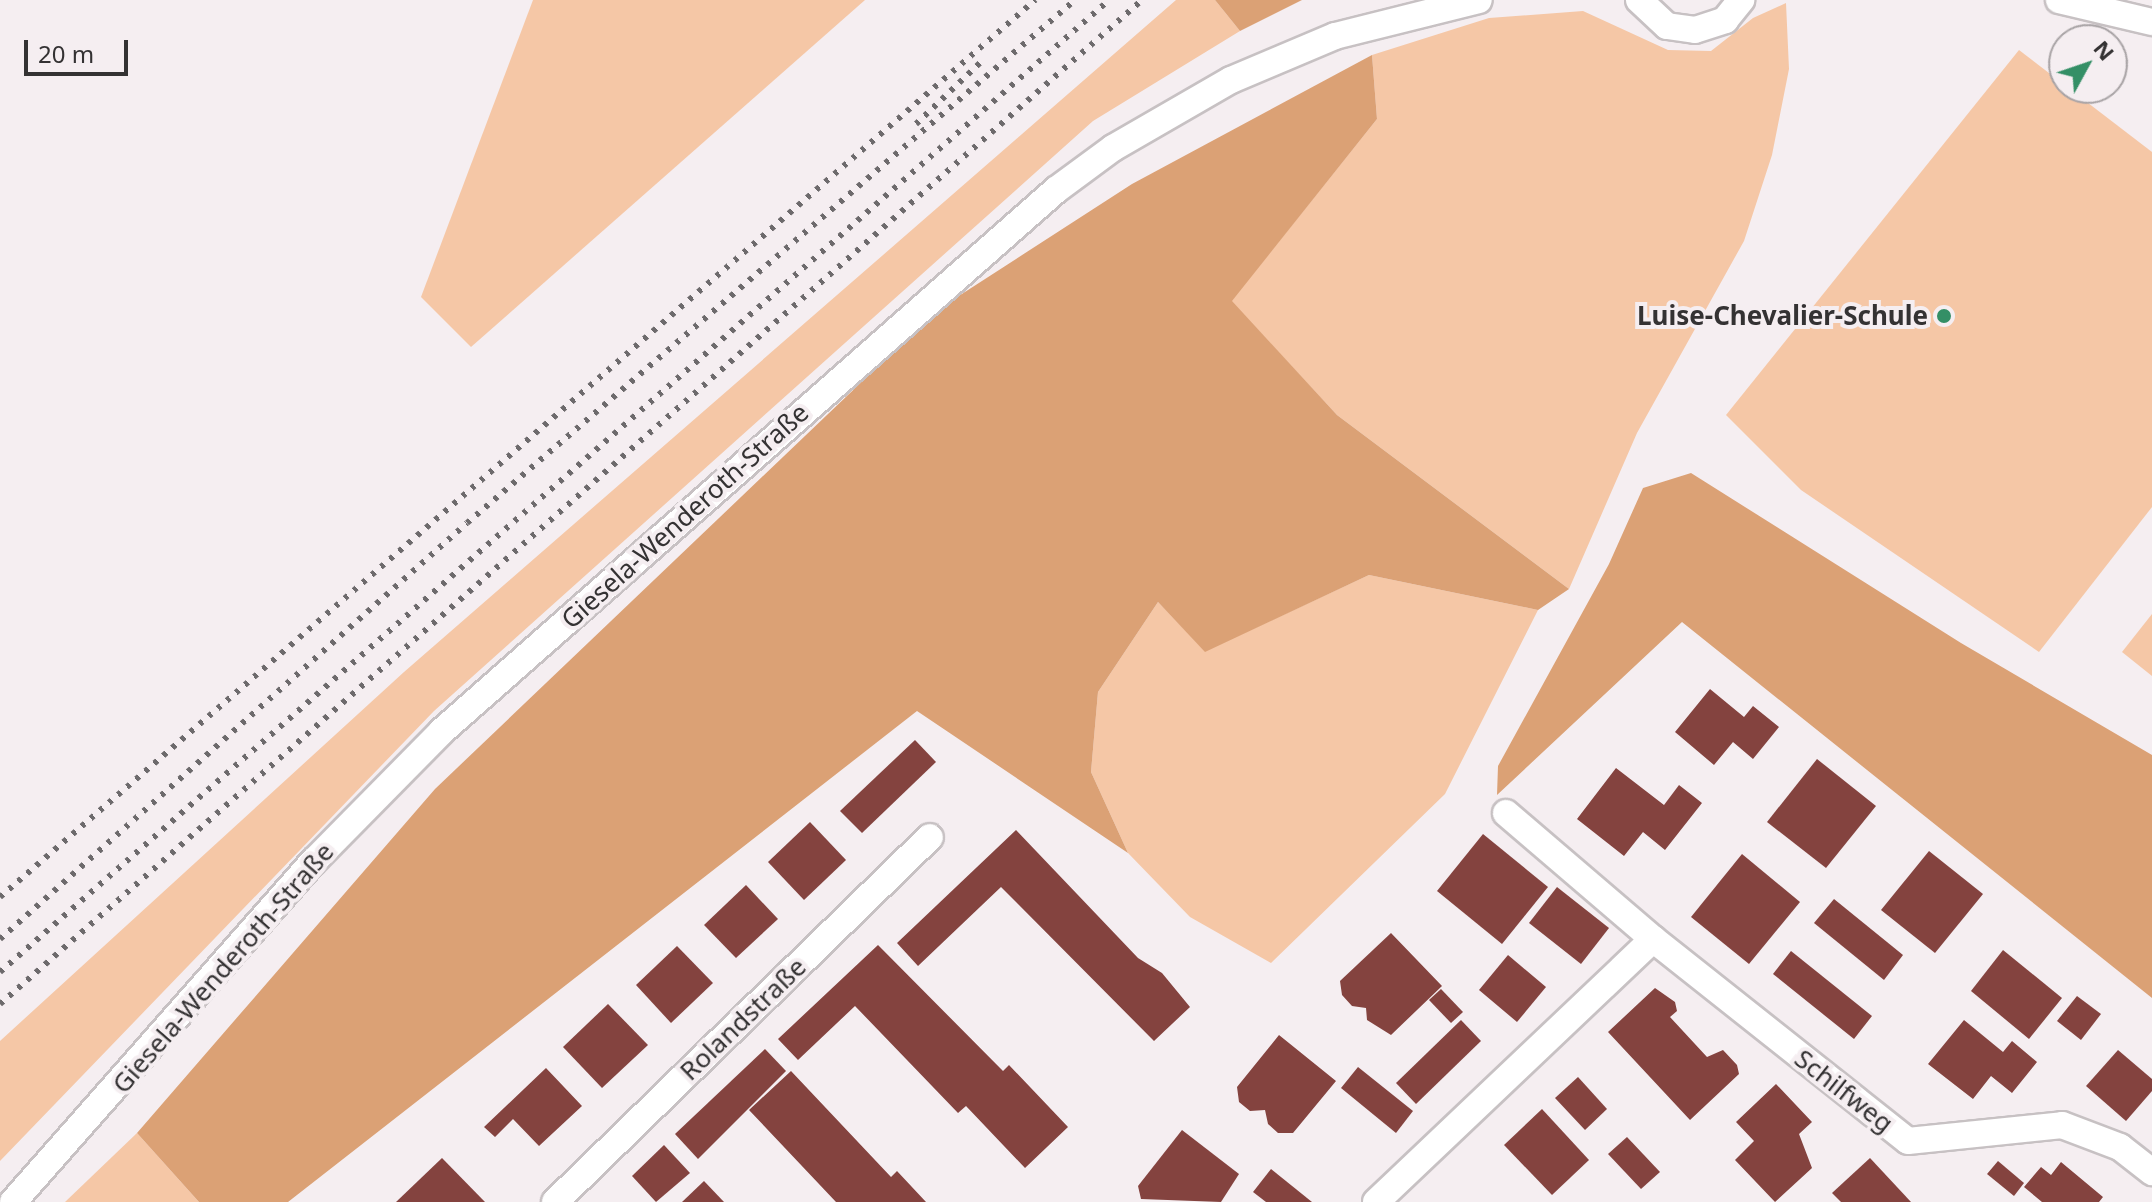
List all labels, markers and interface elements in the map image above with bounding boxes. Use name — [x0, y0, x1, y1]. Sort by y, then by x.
scale bar — [28, 24, 132, 74]
north arrow — [2048, 24, 2128, 104]
text: N — [2088, 33, 2122, 66]
text: 20 m — [38, 37, 94, 70]
place label: Luise-Chevalier-Schule — [1637, 300, 1928, 332]
marker: Luise-Chevalier-Schule — [1935, 307, 1953, 325]
street label: Giesela-Wenderoth-Straße — [555, 397, 815, 635]
street label: Giesela-Wenderoth-Straße — [106, 836, 340, 1100]
street label: Rolandstraße — [674, 951, 812, 1087]
street label: Schilfweg — [1789, 1043, 1899, 1139]

